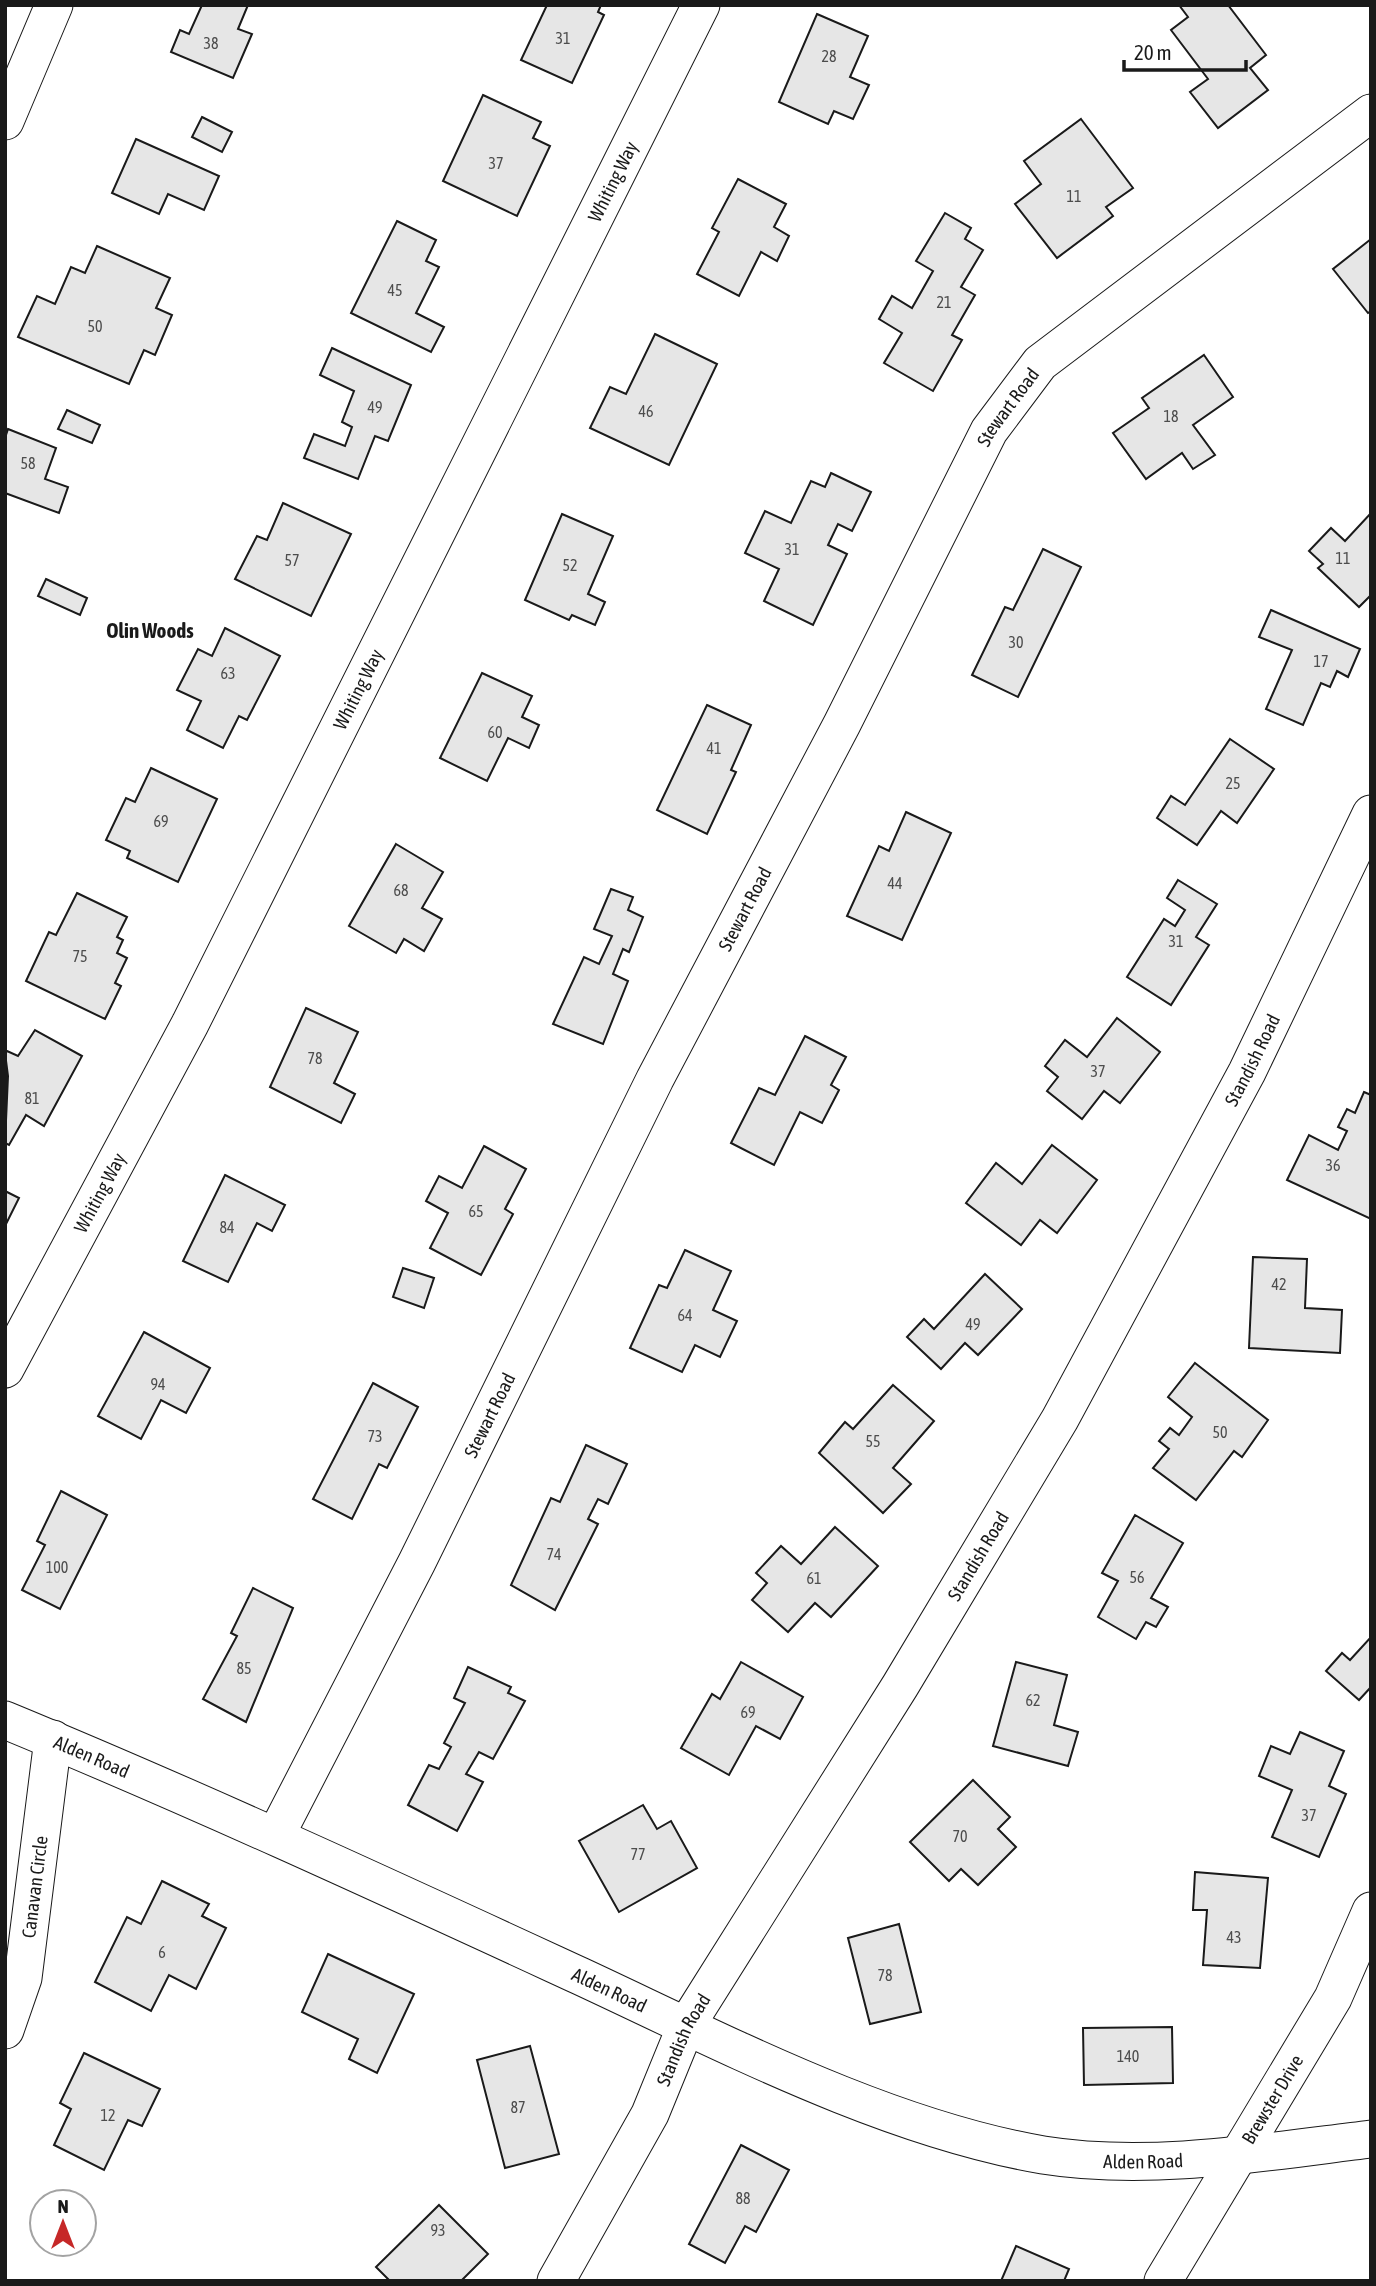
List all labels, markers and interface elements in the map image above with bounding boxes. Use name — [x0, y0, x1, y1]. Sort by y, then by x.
scale bar — [1124, 28, 1246, 72]
house number: 31 — [555, 29, 571, 47]
house number: 38 — [203, 34, 219, 52]
text: 20 m — [1134, 40, 1172, 64]
house number: 28 — [821, 47, 837, 65]
street label: Whiting Way — [583, 137, 642, 225]
house number: 37 — [488, 154, 504, 172]
house number: 11 — [1066, 187, 1082, 205]
house number: 45 — [387, 281, 403, 299]
house number: 21 — [936, 293, 952, 311]
house number: 50 — [87, 317, 103, 335]
street label: Stewart Road — [972, 364, 1043, 450]
house number: 49 — [367, 398, 383, 416]
house number: 46 — [638, 402, 654, 420]
house number: 18 — [1163, 407, 1179, 425]
house number: 58 — [20, 454, 36, 472]
house number: 31 — [784, 540, 800, 558]
house number: 11 — [1335, 549, 1351, 567]
house number: 57 — [284, 551, 300, 569]
house number: 52 — [562, 556, 578, 574]
district label: Olin Woods — [106, 618, 194, 642]
house number: 30 — [1008, 633, 1024, 651]
street label: Whiting Way — [329, 645, 387, 733]
house number: 17 — [1313, 652, 1329, 670]
house number: 63 — [220, 664, 236, 682]
house number: 60 — [487, 723, 503, 741]
house number: 41 — [706, 739, 722, 757]
house number: 25 — [1225, 774, 1241, 792]
house number: 69 — [153, 812, 169, 830]
street label: Stewart Road — [714, 863, 776, 955]
house number: 44 — [887, 874, 903, 892]
house number: 68 — [393, 881, 409, 899]
house number: 31 — [1168, 932, 1184, 950]
house number: 75 — [72, 947, 88, 965]
street label: Standish Road — [1220, 1010, 1284, 1110]
house number: 78 — [307, 1049, 323, 1067]
house number: 37 — [1090, 1062, 1106, 1080]
house number: 81 — [24, 1089, 40, 1107]
street label: Whiting Way — [69, 1149, 130, 1236]
house number: 36 — [1325, 1156, 1341, 1174]
house number: 65 — [468, 1202, 484, 1220]
house number: 84 — [219, 1218, 235, 1236]
house number: 42 — [1271, 1275, 1287, 1293]
house number: 64 — [677, 1306, 693, 1324]
house number: 49 — [965, 1315, 981, 1333]
street label: Stewart Road — [459, 1369, 519, 1461]
house number: 94 — [150, 1375, 166, 1393]
house number: 50 — [1212, 1423, 1228, 1441]
house number: 73 — [367, 1427, 383, 1445]
house number: 55 — [865, 1432, 881, 1450]
street label: Standish Road — [943, 1508, 1013, 1604]
house number: 74 — [546, 1545, 562, 1563]
house number: 100 — [46, 1558, 68, 1576]
house number: 56 — [1129, 1568, 1145, 1586]
house number: 61 — [806, 1569, 822, 1587]
house number: 85 — [236, 1659, 252, 1677]
house number: 62 — [1025, 1691, 1041, 1709]
house number: 69 — [740, 1703, 756, 1721]
street label: Alden Road — [51, 1731, 133, 1782]
house number: 37 — [1301, 1806, 1317, 1824]
house number: 70 — [952, 1827, 968, 1845]
street label: Canavan Circle — [17, 1834, 52, 1939]
house number: 77 — [630, 1845, 646, 1863]
house number: 43 — [1226, 1928, 1242, 1946]
house number: 6 — [158, 1943, 166, 1961]
street label: Alden Road — [569, 1963, 650, 2017]
house number: 78 — [877, 1966, 893, 1984]
street label: Standish Road — [652, 1990, 715, 2089]
house number: 140 — [1117, 2047, 1139, 2065]
street label: Brewster Drive — [1237, 2051, 1307, 2148]
house number: 87 — [510, 2098, 526, 2116]
house number: 12 — [100, 2106, 116, 2124]
street label: Alden Road — [1103, 2149, 1184, 2173]
north arrow — [28, 2188, 98, 2258]
house number: 88 — [735, 2189, 751, 2207]
text: N — [57, 2195, 69, 2217]
house number: 93 — [430, 2221, 446, 2239]

